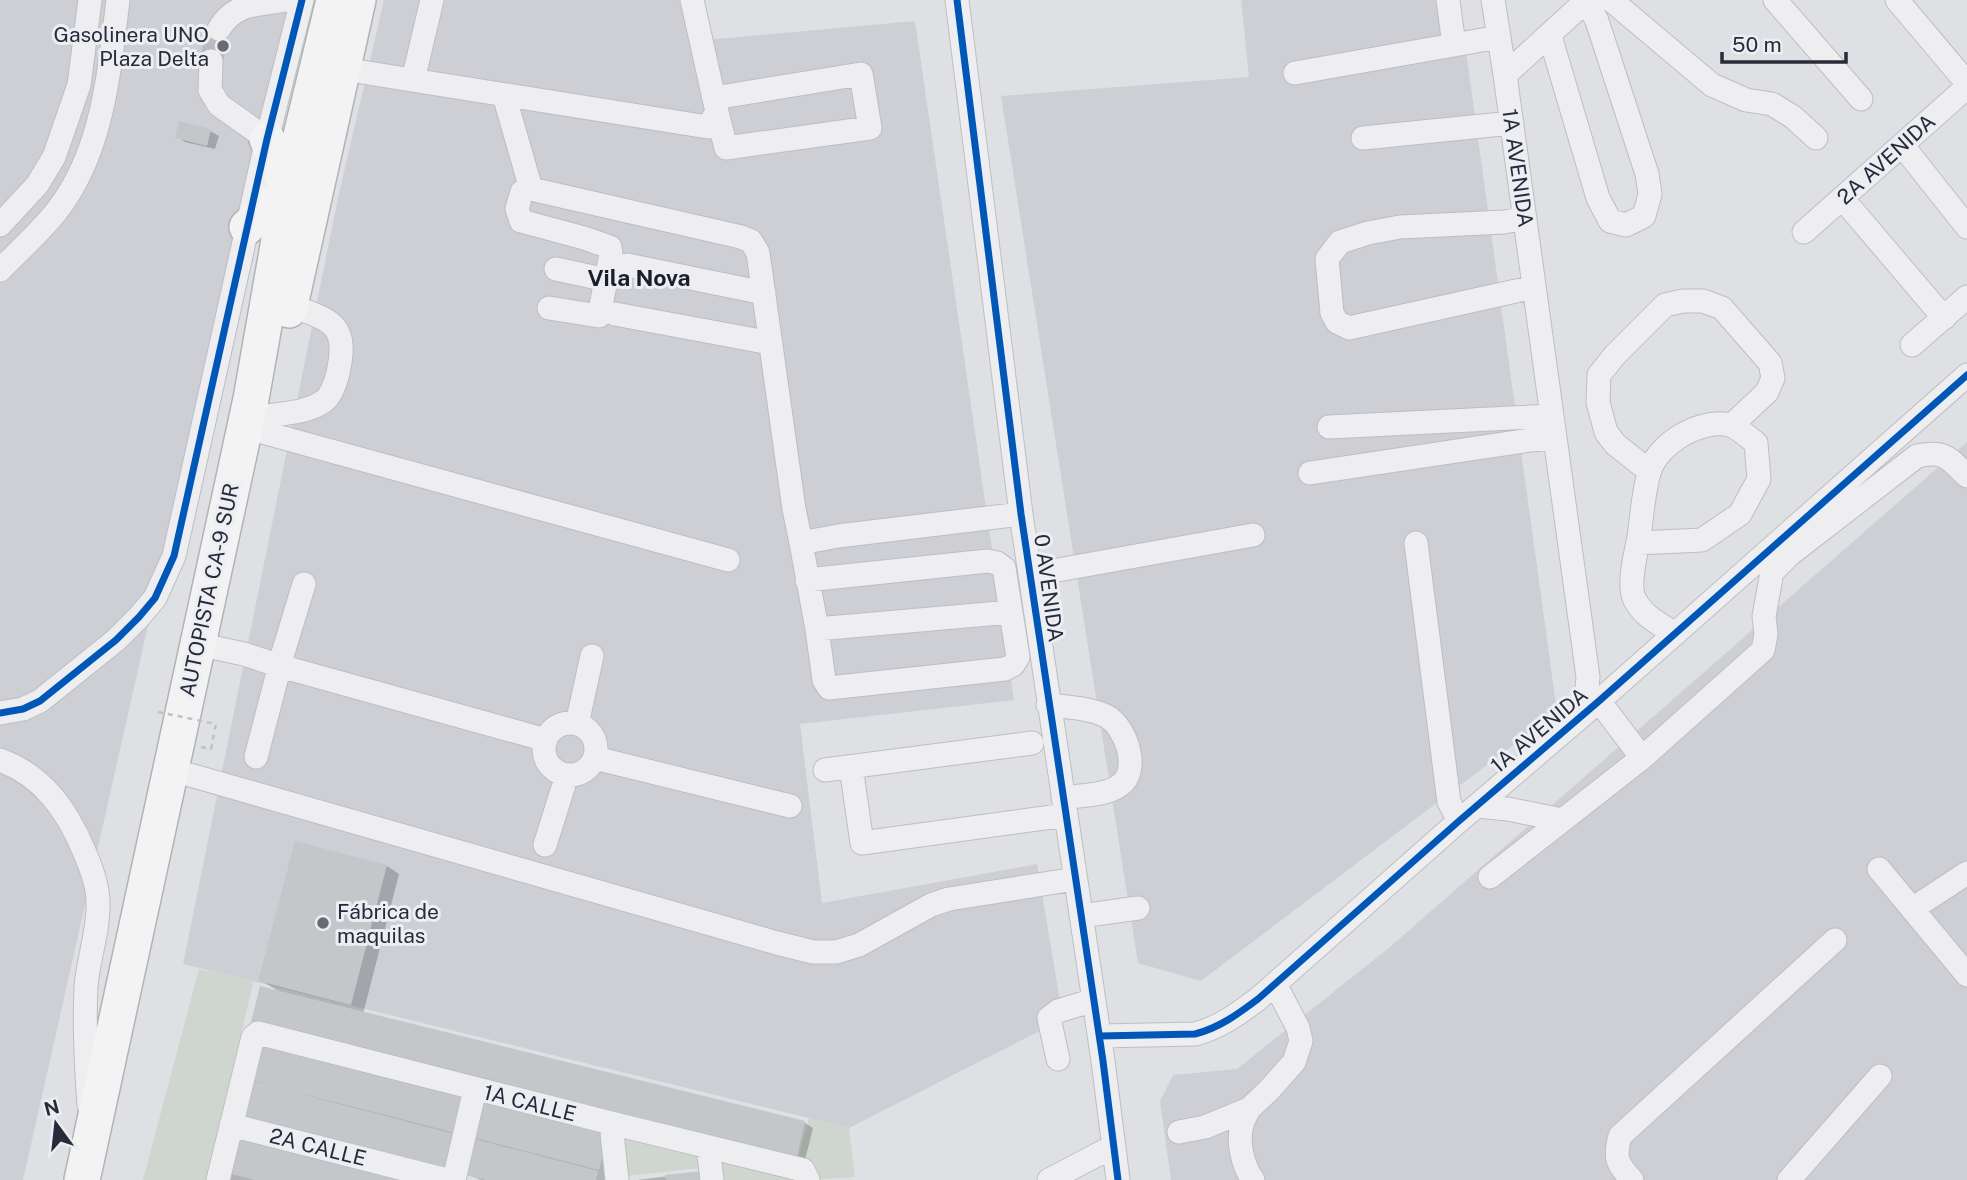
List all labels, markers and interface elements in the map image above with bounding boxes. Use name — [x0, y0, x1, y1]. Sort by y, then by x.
scale bar — [1722, 21, 1846, 65]
place label: Gasolinera UNO Plaza Delta — [53, 22, 209, 71]
text: 50 m — [1732, 32, 1782, 57]
marker: Gasolinera UNO Plaza Delta — [215, 38, 231, 54]
street label: 1A AVENIDA — [1497, 107, 1539, 229]
street label: 2A AVENIDA — [1832, 109, 1940, 209]
district label: Vila Nova — [587, 264, 691, 291]
street label: AUTOPISTA CA-9 SUR — [174, 481, 244, 699]
street label: 0 AVENIDA — [1029, 533, 1069, 644]
street label: 1A AVENIDA — [1485, 682, 1593, 778]
place label: Fábrica de maquilas — [337, 899, 439, 948]
marker: Fábrica de maquilas — [315, 915, 331, 931]
street label: 1A CALLE — [481, 1079, 579, 1127]
north arrow — [21, 1089, 91, 1159]
text: N — [42, 1095, 62, 1120]
street label: 2A CALLE — [267, 1123, 369, 1171]

